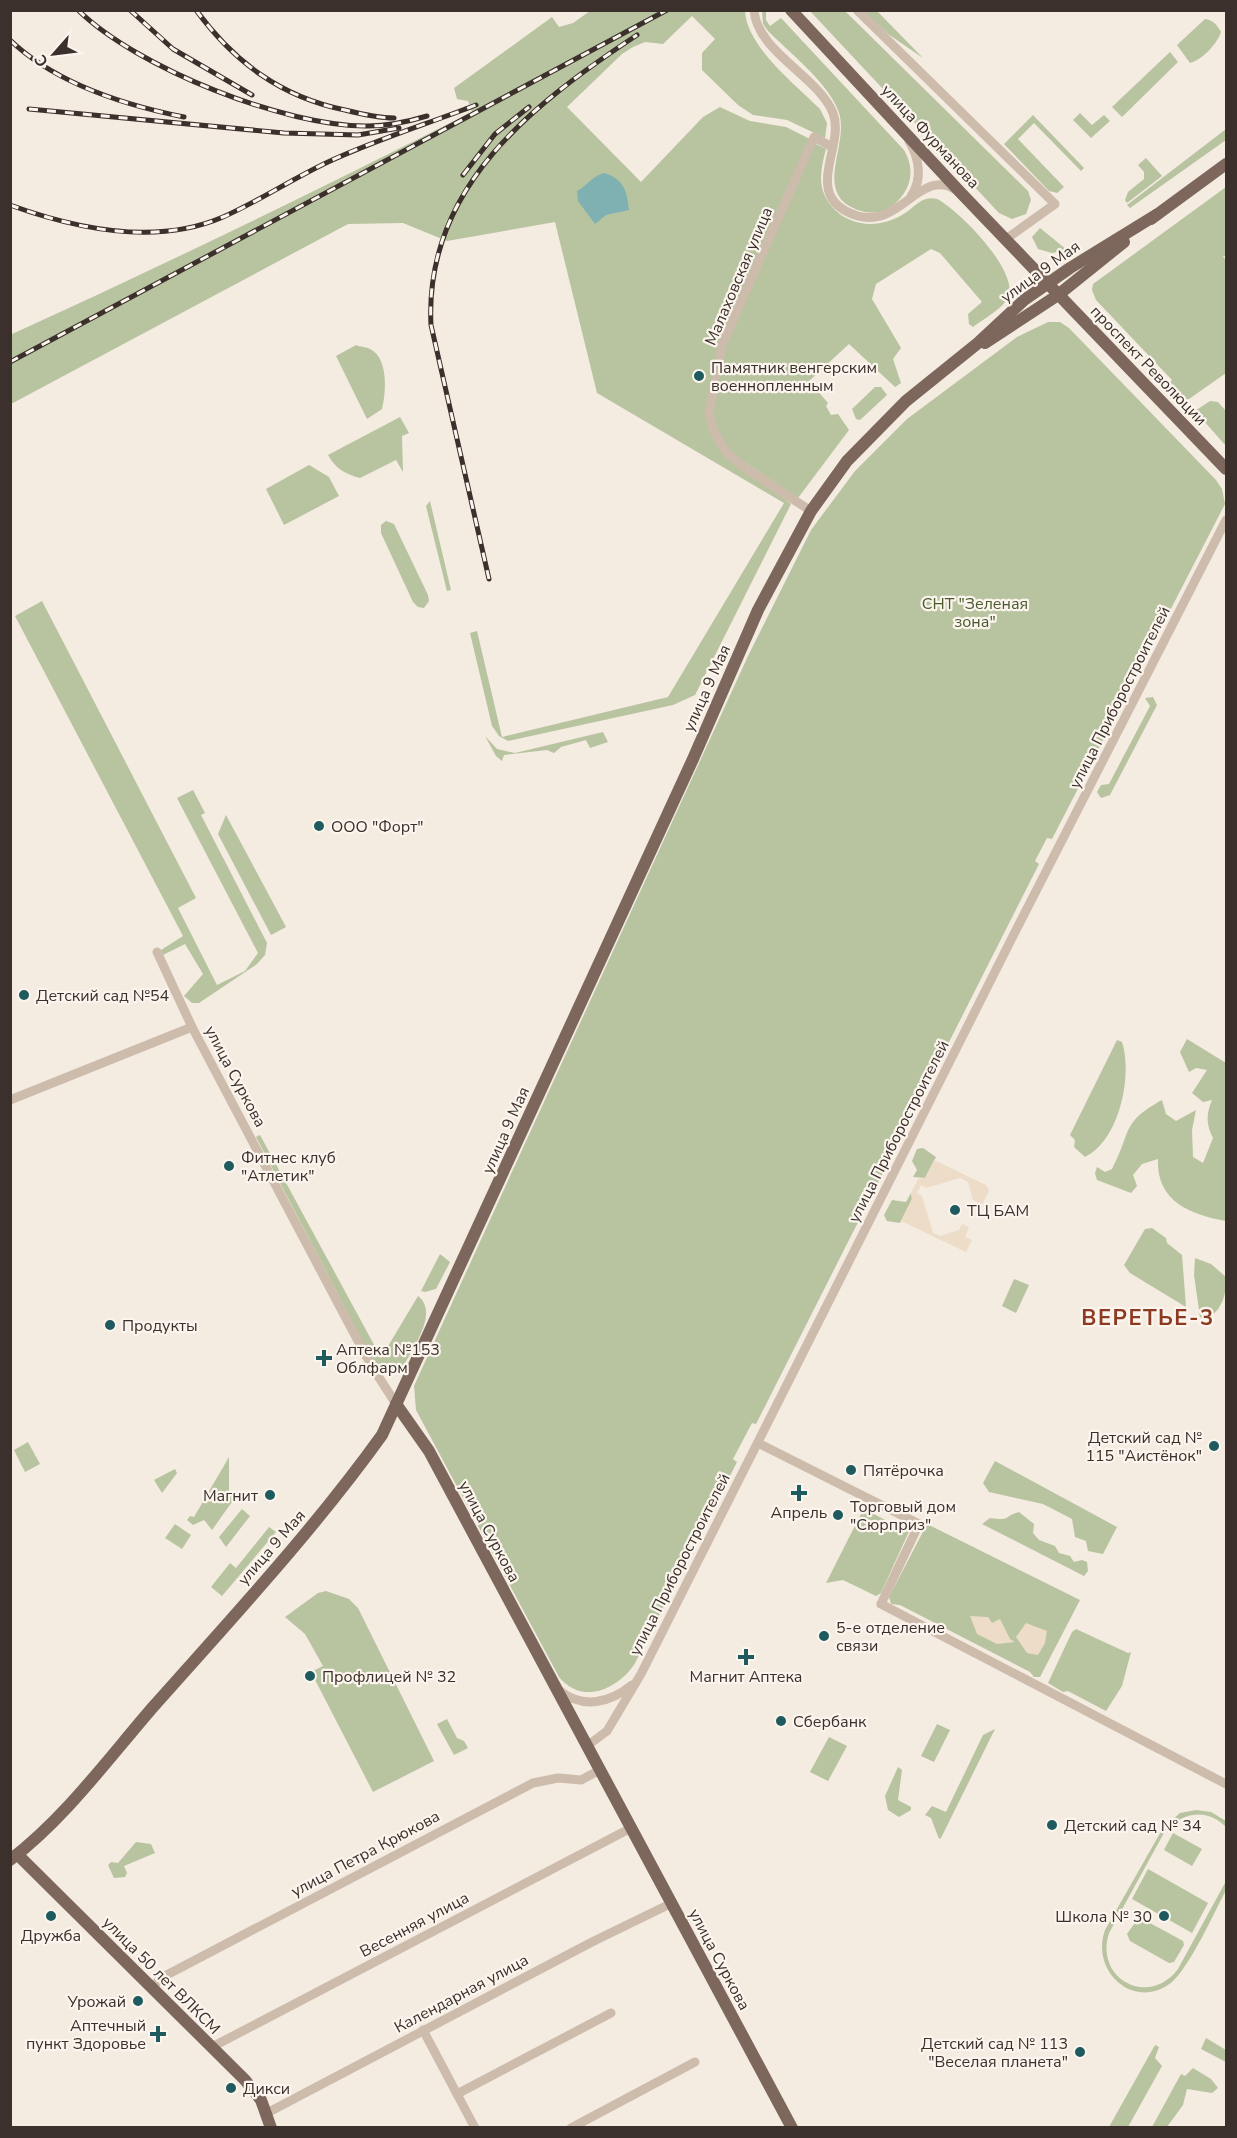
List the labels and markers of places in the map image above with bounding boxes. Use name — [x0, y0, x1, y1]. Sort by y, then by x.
place label: Памятник венгерским военнопленным — [711, 357, 877, 397]
marker: Памятник венгерским военнопленным — [692, 369, 706, 383]
place label: ООО "Форт" — [331, 816, 424, 838]
marker: ООО "Форт" — [312, 819, 326, 833]
place label: Детский сад №54 — [36, 985, 170, 1007]
marker: Детский сад №54 — [17, 988, 31, 1002]
place label: Фитнес клуб "Атлетик" — [241, 1147, 336, 1187]
marker: Фитнес клуб "Атлетик" — [222, 1159, 236, 1173]
place label: ТЦ БАМ — [967, 1200, 1029, 1222]
marker: ТЦ БАМ — [948, 1203, 962, 1217]
place label: Продукты — [122, 1315, 198, 1337]
marker: Продукты — [103, 1318, 117, 1332]
place label: Аптека №153 Облфарм — [336, 1339, 440, 1379]
marker: Аптека №153 Облфарм — [317, 1351, 331, 1365]
place label: Детский сад № 115 "Аистёнок" — [1085, 1427, 1202, 1467]
marker: Детский сад № 115 "Аистёнок" — [1207, 1439, 1221, 1453]
place label: Пятёрочка — [863, 1460, 944, 1482]
marker: Пятёрочка — [844, 1463, 858, 1477]
place label: Магнит — [203, 1485, 259, 1507]
marker: Апрель — [792, 1486, 806, 1500]
marker: Магнит — [263, 1488, 277, 1502]
place label: Торговый дом "Сюрприз" — [850, 1496, 956, 1536]
place label: Апрель — [771, 1502, 827, 1524]
marker: Торговый дом "Сюрприз" — [831, 1508, 845, 1522]
place label: 5-е отделение связи — [836, 1617, 945, 1657]
marker: 5-е отделение связи — [817, 1629, 831, 1643]
marker: Магнит Аптека — [739, 1650, 753, 1664]
place label: Профлицей № 32 — [322, 1666, 456, 1688]
place label: Магнит Аптека — [689, 1666, 803, 1688]
marker: Профлицей № 32 — [303, 1669, 317, 1683]
place label: Сбербанк — [793, 1711, 867, 1733]
marker: Сбербанк — [774, 1714, 788, 1728]
place label: Детский сад № 34 — [1064, 1815, 1202, 1837]
marker: Детский сад № 34 — [1045, 1818, 1059, 1832]
place label: Школа № 30 — [1055, 1906, 1152, 1928]
marker: Дружба — [44, 1909, 58, 1923]
marker: Школа № 30 — [1157, 1909, 1171, 1923]
place label: Дружба — [21, 1925, 81, 1947]
place label: Урожай — [66, 1991, 126, 2013]
marker: Урожай — [131, 1994, 145, 2008]
place label: Аптечный пункт Здоровье — [26, 2015, 146, 2055]
marker: Аптечный пункт Здоровье — [151, 2027, 165, 2041]
place label: Детский сад № 113 "Веселая планета" — [921, 2033, 1068, 2073]
marker: Детский сад № 113 "Веселая планета" — [1073, 2045, 1087, 2059]
place label: Дикси — [243, 2078, 290, 2100]
marker: Дикси — [224, 2081, 238, 2095]

